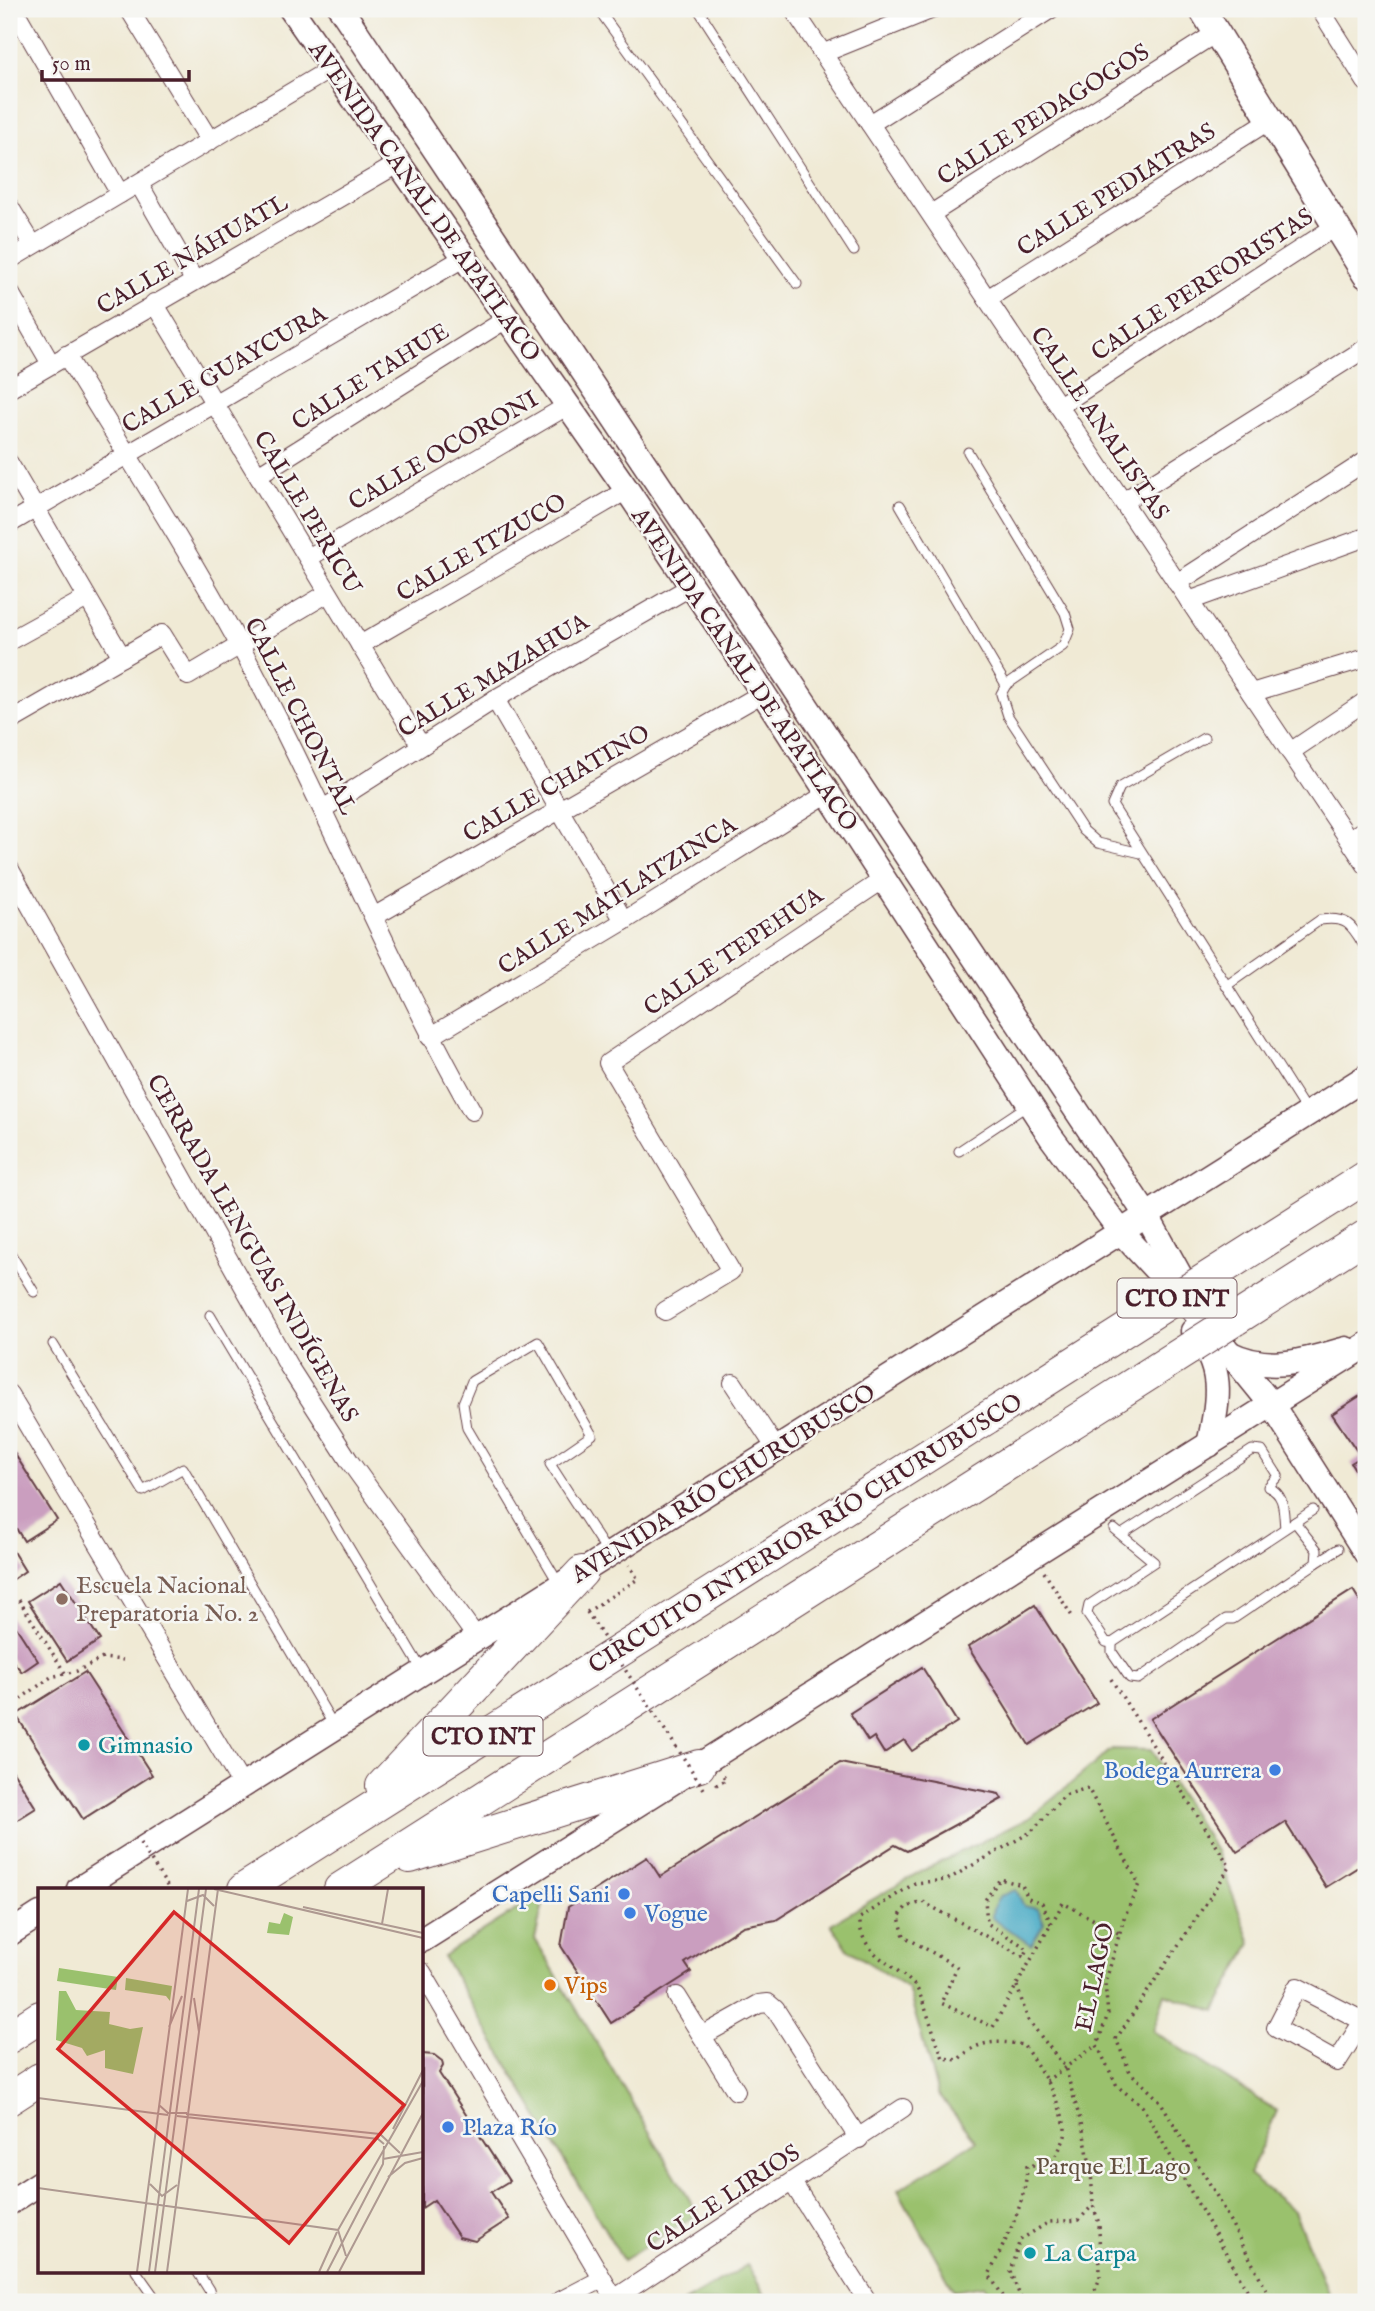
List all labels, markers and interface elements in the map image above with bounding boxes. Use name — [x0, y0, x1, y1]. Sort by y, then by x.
street label: AVENIDA CANAL DE APATLACO — [300, 35, 547, 368]
street label: CALLE PEDAGOGOS — [932, 37, 1156, 193]
scale bar — [42, 38, 189, 82]
text: 50 m — [52, 51, 91, 78]
street label: CALLE PEDIATRAS — [1012, 117, 1222, 264]
street label: CALLE NÁHUATL — [92, 187, 295, 323]
street label: CALLE PERFORISTAS — [1086, 202, 1320, 369]
street label: CALLE GUAYCURA — [117, 299, 333, 442]
street label: CALLE TAHUE — [286, 316, 455, 438]
street label: CALLE ANALISTAS — [1022, 321, 1175, 527]
street label: CALLE OCORONI — [343, 384, 544, 518]
street label: CALLE PERICU — [246, 425, 368, 601]
street label: CALLE ITZUCO — [391, 487, 572, 609]
street label: AVENIDA CANAL DE APATLACO — [623, 501, 864, 838]
street label: CALLE MAZAHUA — [393, 607, 596, 746]
street label: CALLE CHONTAL — [237, 613, 363, 821]
street label: CALLE CHATINO — [458, 718, 656, 850]
street label: CALLE MATLATZINCA — [493, 810, 744, 983]
street label: CALLE TEPEHUA — [638, 880, 830, 1024]
street label: CERRADA LENGUAS INDÍGENAS — [139, 1069, 364, 1429]
road number: CTO INT — [1118, 1278, 1236, 1317]
street label: AVENIDA RÍO CHURUBUSCO — [565, 1378, 882, 1591]
street label: CIRCUITO INTERIOR RÍO CHURUBUSCO — [583, 1387, 1029, 1682]
place label: Escuela Nacional Preparatoria No. 2 — [76, 1571, 259, 1630]
marker: Escuela Nacional Preparatoria No. 2 — [54, 1591, 70, 1607]
road number: CTO INT — [424, 1716, 542, 1756]
place label: Gimnasio — [98, 1731, 193, 1762]
marker: Gimnasio — [76, 1737, 92, 1753]
place label: Bodega Aurrera — [1103, 1756, 1262, 1787]
marker: Bodega Aurrera — [1267, 1762, 1283, 1778]
place label: Capelli Sani — [492, 1880, 610, 1911]
marker: Capelli Sani — [616, 1886, 632, 1902]
inset map — [38, 1888, 424, 2272]
place label: Vogue — [643, 1899, 708, 1930]
marker: Vogue — [622, 1905, 638, 1921]
street label: EL LAGO — [1069, 1920, 1122, 2035]
place label: Vips — [563, 1971, 608, 2002]
marker: Vips — [542, 1977, 558, 1993]
place label: Plaza Río — [462, 2113, 557, 2144]
marker: Plaza Río — [440, 2119, 456, 2135]
street label: CALLE LIRIOS — [641, 2138, 807, 2260]
park label: Parque El Lago — [1035, 2152, 1191, 2183]
place label: La Carpa — [1044, 2239, 1137, 2270]
marker: La Carpa — [1022, 2245, 1038, 2261]

